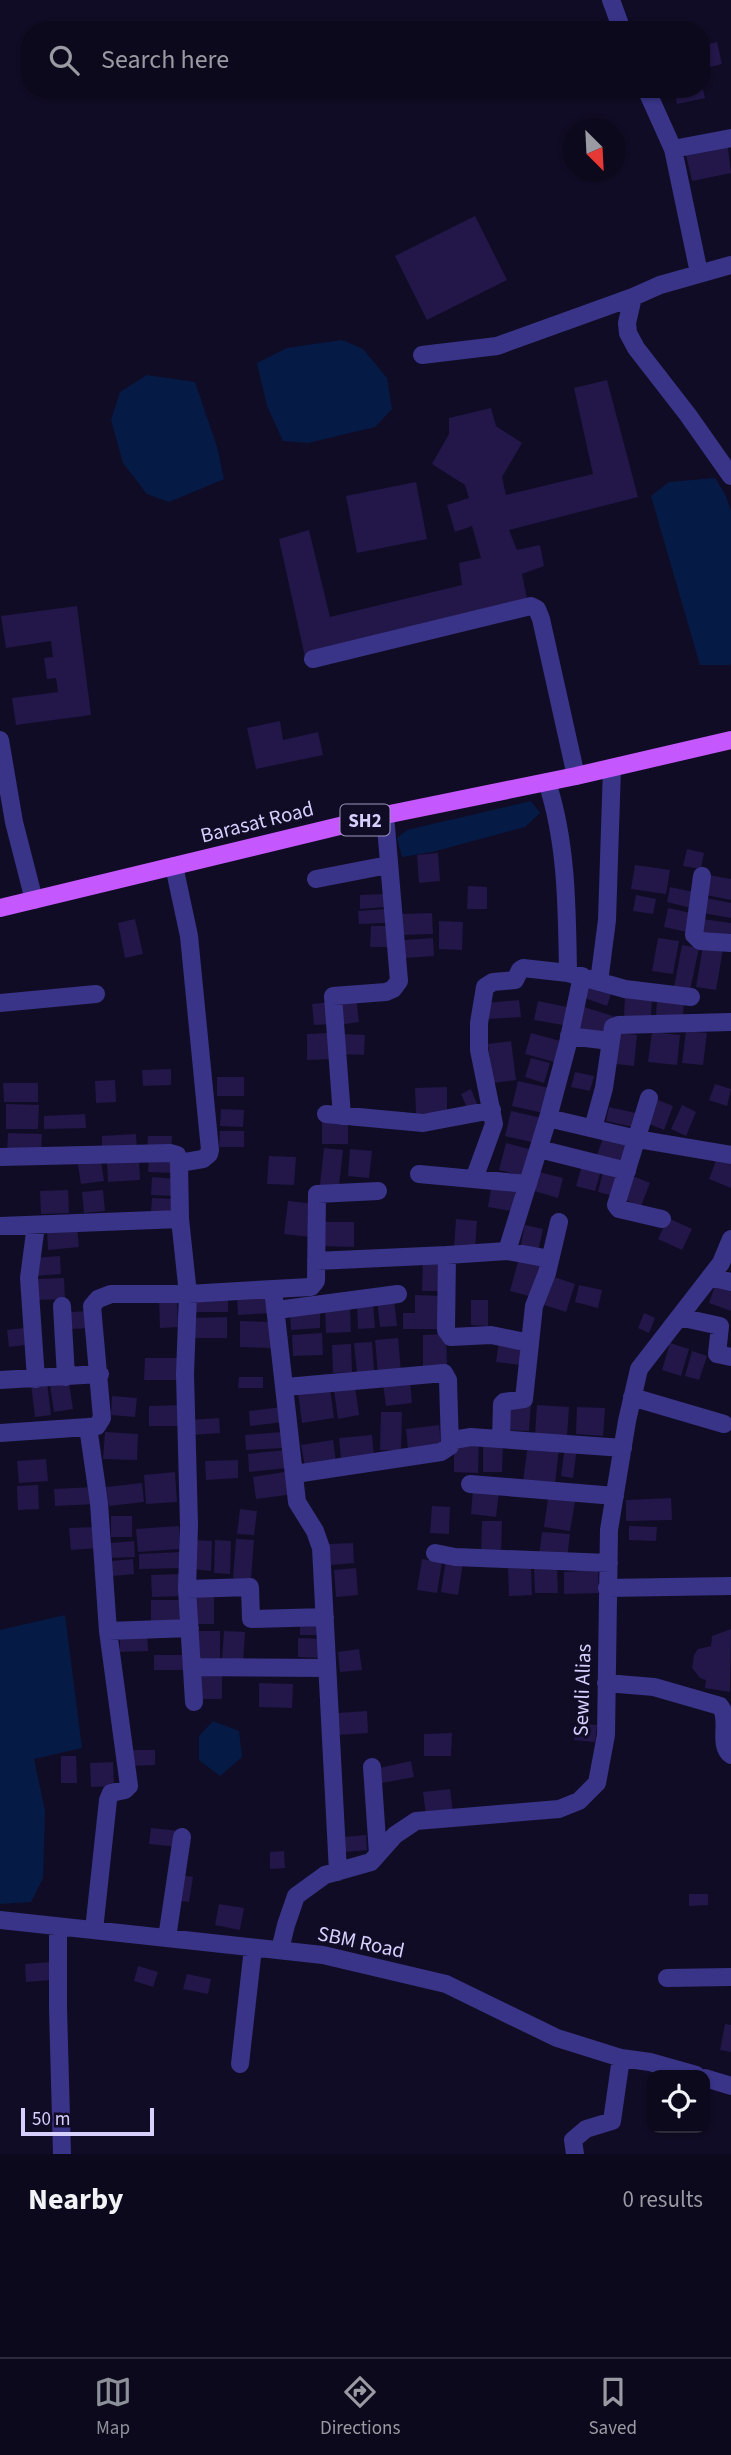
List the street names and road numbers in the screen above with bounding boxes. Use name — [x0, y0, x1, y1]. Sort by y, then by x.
street label: Barasat Road — [197, 793, 317, 851]
road number: SH2 — [340, 804, 390, 835]
street label: Sewli Alias — [565, 1643, 599, 1737]
street label: SBM Road — [315, 1918, 407, 1966]

